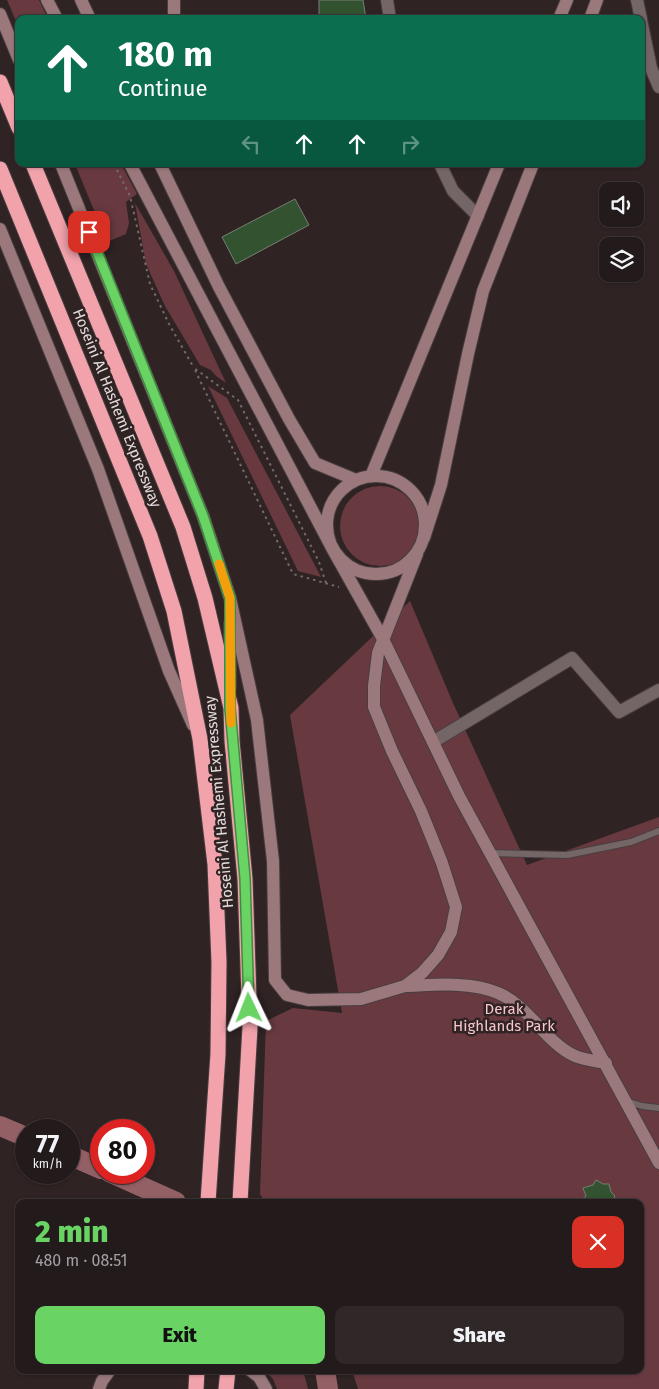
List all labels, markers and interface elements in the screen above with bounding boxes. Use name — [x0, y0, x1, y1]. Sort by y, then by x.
text: 180 m — [118, 33, 213, 75]
icon: ahead — [35, 35, 100, 100]
text: Continue — [118, 75, 207, 102]
icon: left — [237, 130, 265, 158]
icon: ahead — [290, 130, 318, 158]
icon: ahead — [343, 130, 371, 158]
icon: right — [396, 130, 424, 158]
map controls — [599, 182, 644, 282]
button: sound — [599, 182, 644, 227]
pin — [68, 211, 110, 253]
icon: arrive — [75, 218, 103, 246]
button: layers — [599, 237, 644, 282]
street label: Hoseini Al Hashemi Expressway — [69, 306, 165, 511]
street label: Hoseini Al Hashemi Expressway — [201, 695, 237, 909]
position arrow — [222, 981, 274, 1033]
park label: Derak Highlands Park — [453, 1000, 555, 1035]
speed limit sign: 80 — [90, 1119, 155, 1184]
text: 77 — [36, 1130, 59, 1160]
text: km/h — [33, 1157, 62, 1171]
text: 2 min — [35, 1214, 108, 1250]
button: close — [572, 1216, 624, 1268]
text: 480 m · 08:51 — [35, 1251, 127, 1270]
button: Exit — [35, 1306, 325, 1364]
button: Share — [335, 1306, 624, 1364]

